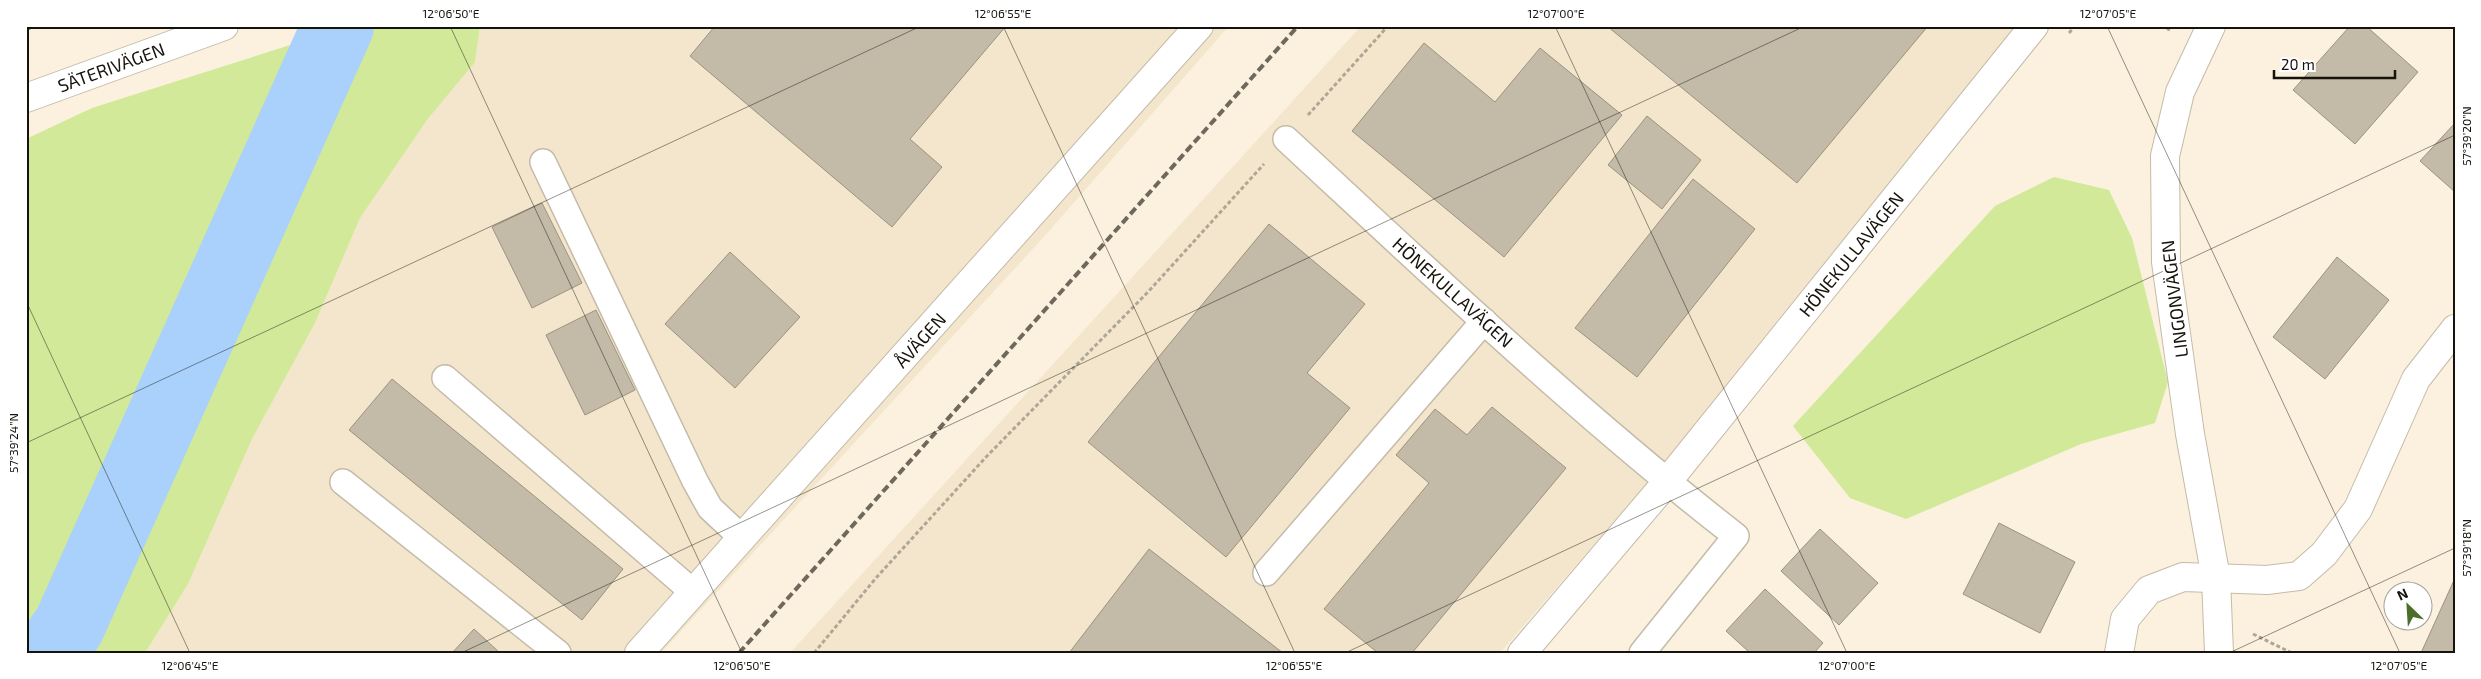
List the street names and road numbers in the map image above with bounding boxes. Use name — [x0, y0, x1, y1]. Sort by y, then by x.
street label: SÄTERIVÄGEN — [55, 37, 167, 97]
street label: HÖNEKULLAVÄGEN — [1794, 187, 1908, 321]
street label: HÖNEKULLAVÄGEN — [1388, 232, 1518, 352]
street label: LINGONVÄGEN — [2156, 239, 2192, 359]
street label: ÅVÄGEN — [890, 308, 950, 372]

